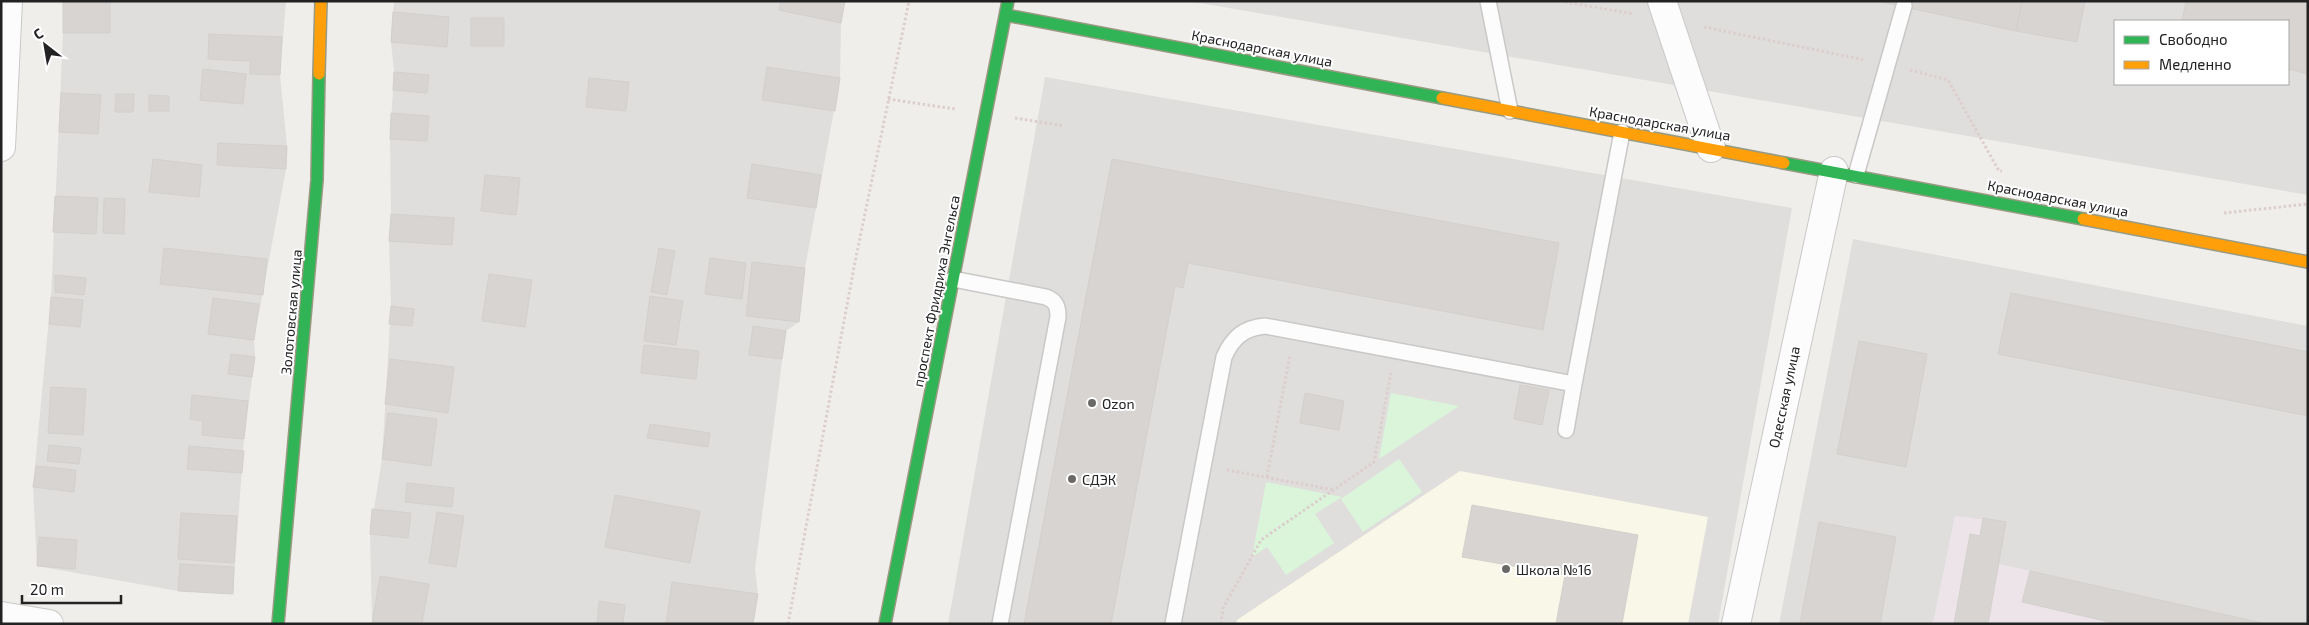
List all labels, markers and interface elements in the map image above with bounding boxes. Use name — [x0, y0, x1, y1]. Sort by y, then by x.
north arrow — [20, 20, 70, 70]
legend — [2114, 20, 2289, 85]
text: С — [30, 24, 46, 43]
street label: Краснодарская улица — [1190, 26, 1334, 70]
text: Свободно — [2159, 30, 2228, 48]
text: Медленно — [2159, 55, 2232, 73]
street label: Краснодарская улица — [1588, 102, 1732, 144]
street label: Краснодарская улица — [1986, 176, 2130, 220]
street label: проспект Фридриха Энгельса — [909, 194, 963, 388]
street label: Золотовская улица — [277, 249, 305, 375]
street label: Одесская улица — [1765, 345, 1803, 449]
place label: Ozon — [1102, 395, 1135, 412]
marker: Ozon — [1086, 397, 1098, 409]
place label: СДЭК — [1082, 471, 1116, 488]
marker: СДЭК — [1066, 473, 1078, 485]
place label: Школа №16 — [1516, 561, 1592, 578]
marker: Школа №16 — [1500, 563, 1512, 575]
scale bar — [22, 572, 121, 604]
text: 20 m — [30, 580, 64, 598]

